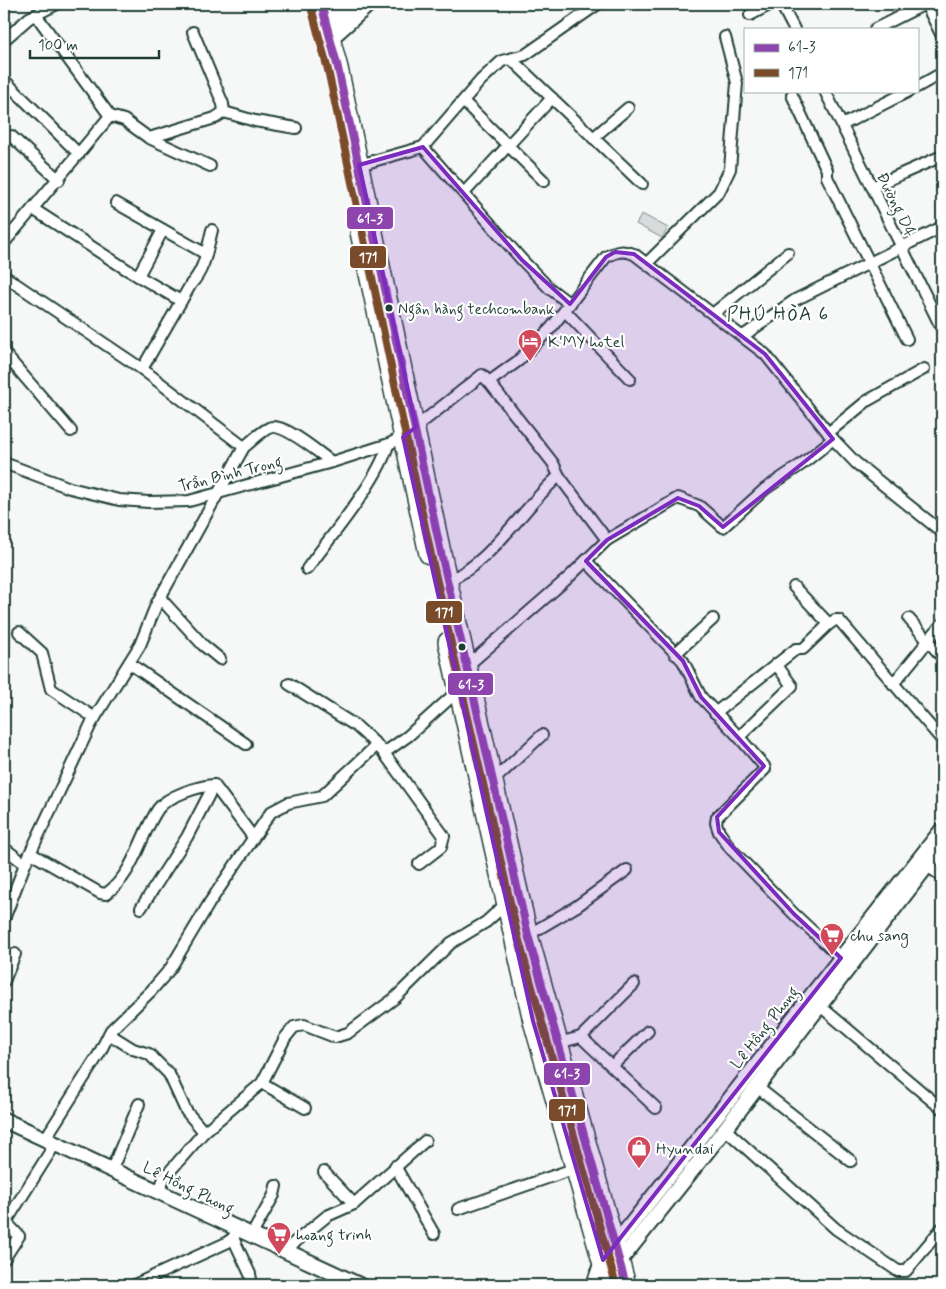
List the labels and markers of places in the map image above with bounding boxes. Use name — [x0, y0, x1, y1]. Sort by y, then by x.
place label: Ngân hàng techcombank — [398, 300, 555, 321]
marker: Ngân hàng techcombank — [384, 303, 394, 313]
hotel icon: K'MY hotel — [517, 328, 543, 362]
place label: K'MY hotel — [548, 332, 624, 353]
unlabelled marker — [457, 642, 467, 652]
supermarket icon: chu sang — [819, 922, 845, 956]
place label: chu sang — [850, 926, 909, 948]
shop icon: Hyundai — [626, 1135, 652, 1169]
place label: Hyundai — [656, 1139, 714, 1160]
supermarket icon: hoang trinh — [266, 1221, 292, 1255]
place label: hoang trinh — [296, 1225, 372, 1247]

